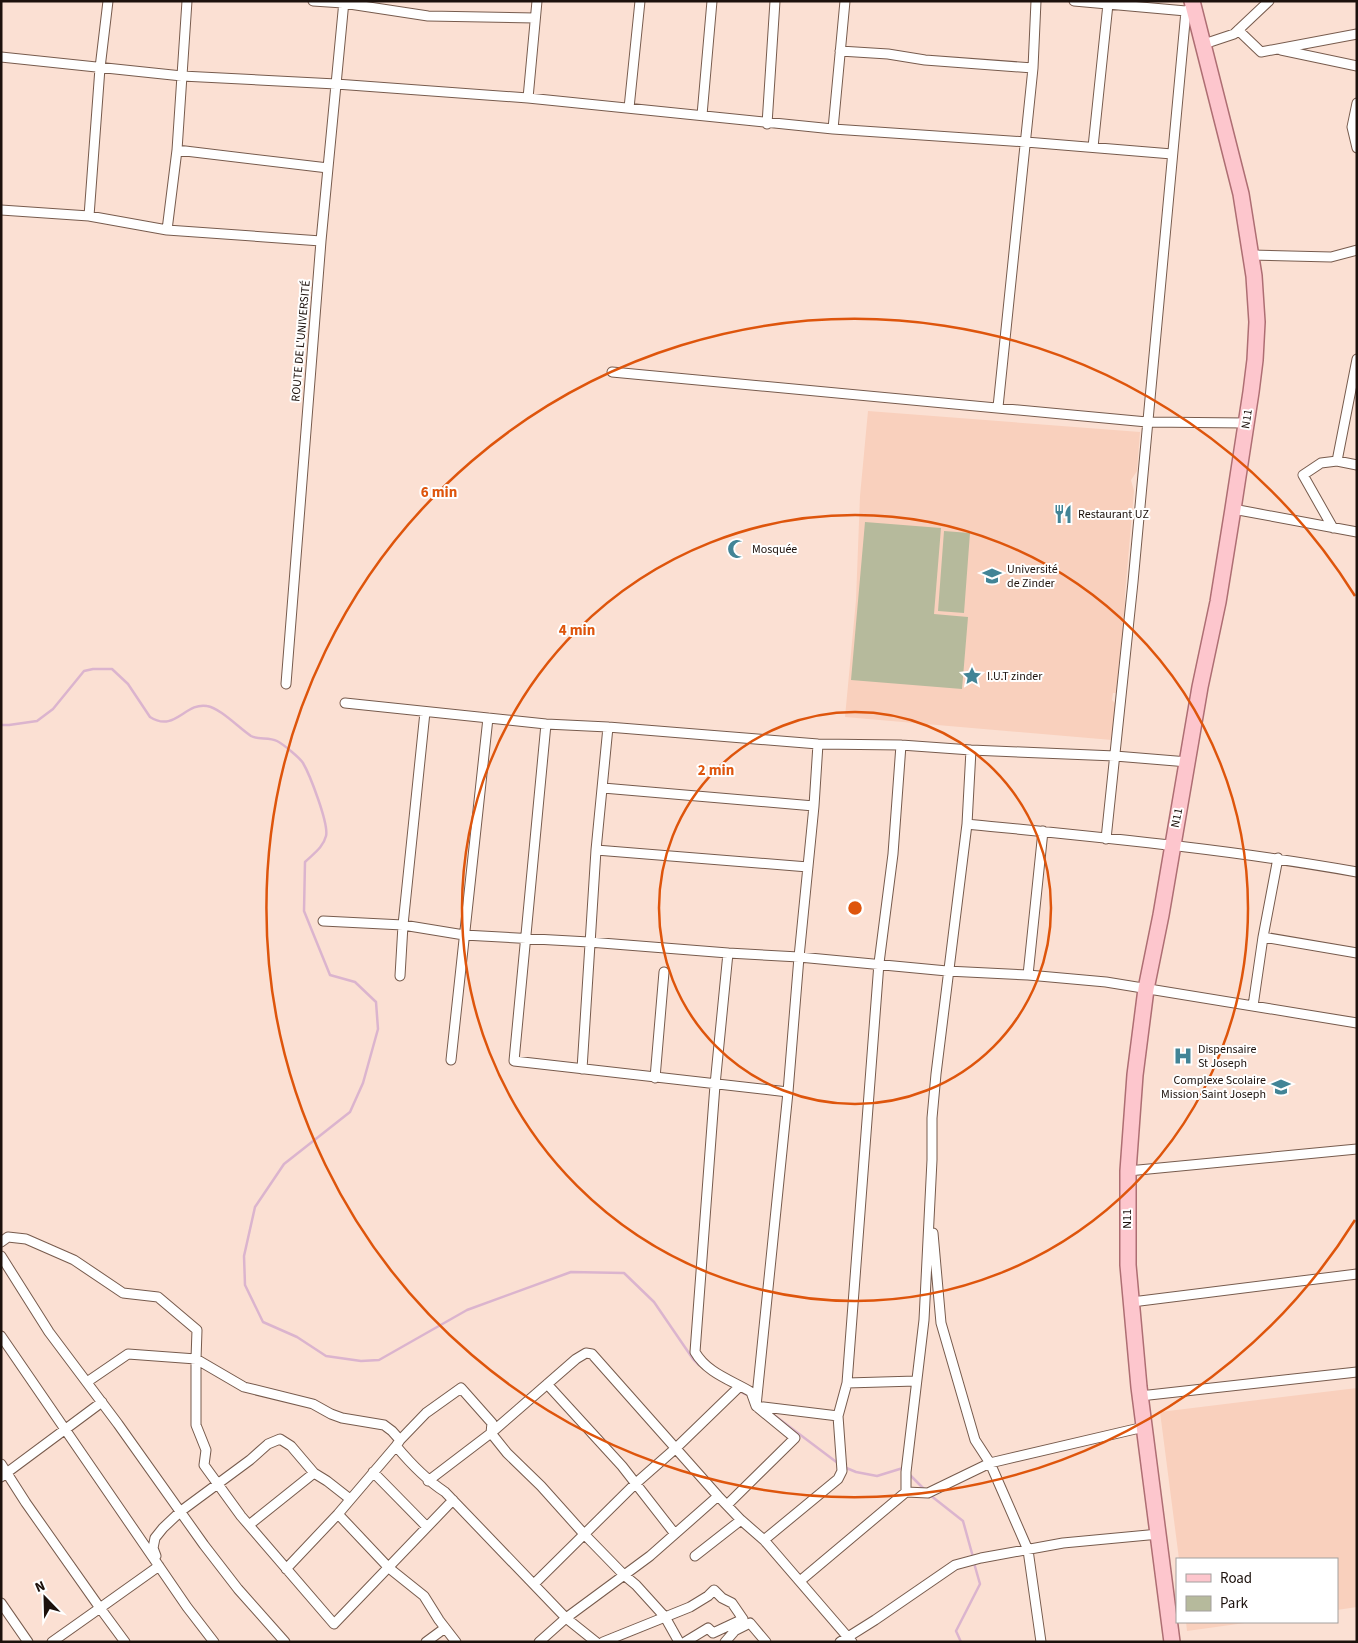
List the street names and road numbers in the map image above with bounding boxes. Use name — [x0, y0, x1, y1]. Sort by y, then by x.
street label: ROUTE DE L'UNIVERSITÉ — [287, 280, 315, 402]
street label: N11 — [1237, 408, 1257, 430]
street label: N11 — [1167, 807, 1187, 829]
street label: N11 — [1119, 1209, 1136, 1229]

